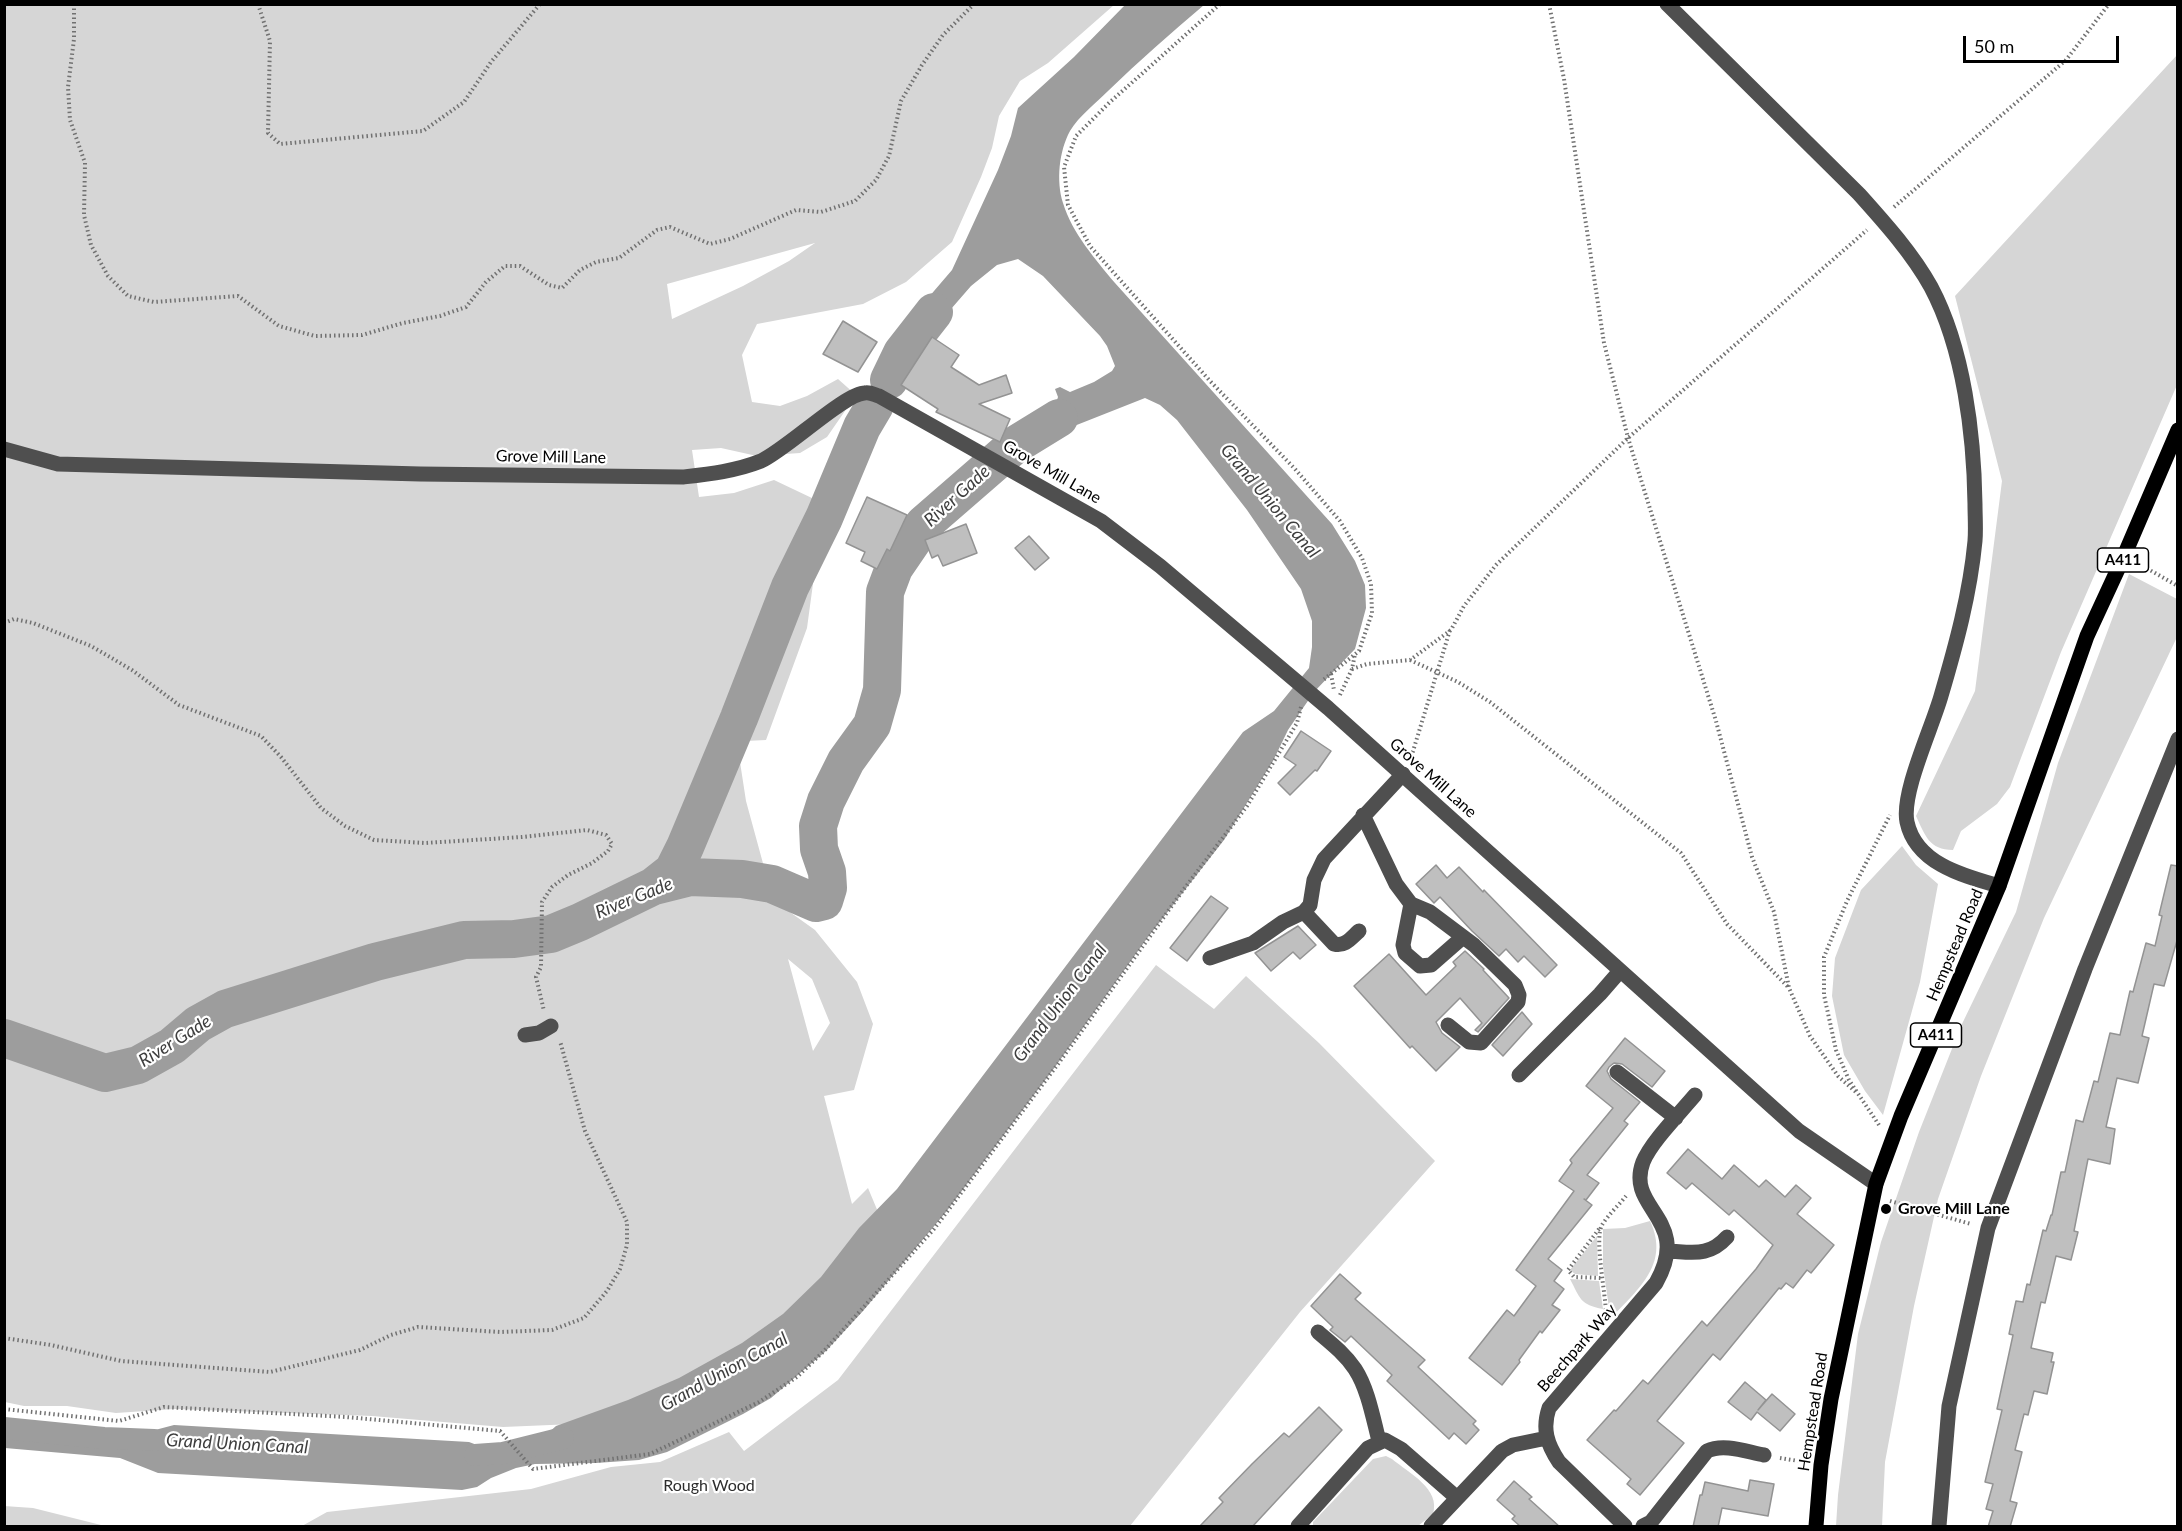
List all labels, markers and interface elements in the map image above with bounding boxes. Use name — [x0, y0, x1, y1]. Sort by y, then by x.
scale bar — [1966, 24, 2122, 62]
text: 50 m — [1974, 35, 2014, 57]
street label: Grove Mill Lane — [999, 436, 1105, 508]
water label: Grand Union Canal — [1216, 440, 1324, 562]
street label: Grove Mill Lane — [496, 446, 606, 468]
water label: River Gade — [920, 461, 994, 531]
road number: A411 — [2098, 548, 2148, 572]
street label: Grove Mill Lane — [1386, 734, 1480, 822]
water label: River Gade — [592, 873, 676, 923]
street label: Hempstead Road — [1923, 886, 1987, 1004]
water label: Grand Union Canal — [1009, 940, 1111, 1066]
water label: River Gade — [135, 1010, 215, 1072]
road number: A411 — [1910, 1023, 1962, 1047]
place label: Grove Mill Lane — [1898, 1199, 2010, 1219]
marker: Grove Mill Lane — [1879, 1202, 1893, 1216]
street label: Beechpark Way — [1534, 1300, 1620, 1396]
water label: Grand Union Canal — [657, 1328, 791, 1416]
street label: Hempstead Road — [1794, 1351, 1832, 1473]
water label: Grand Union Canal — [165, 1429, 309, 1459]
park label: Rough Wood — [663, 1476, 755, 1496]

